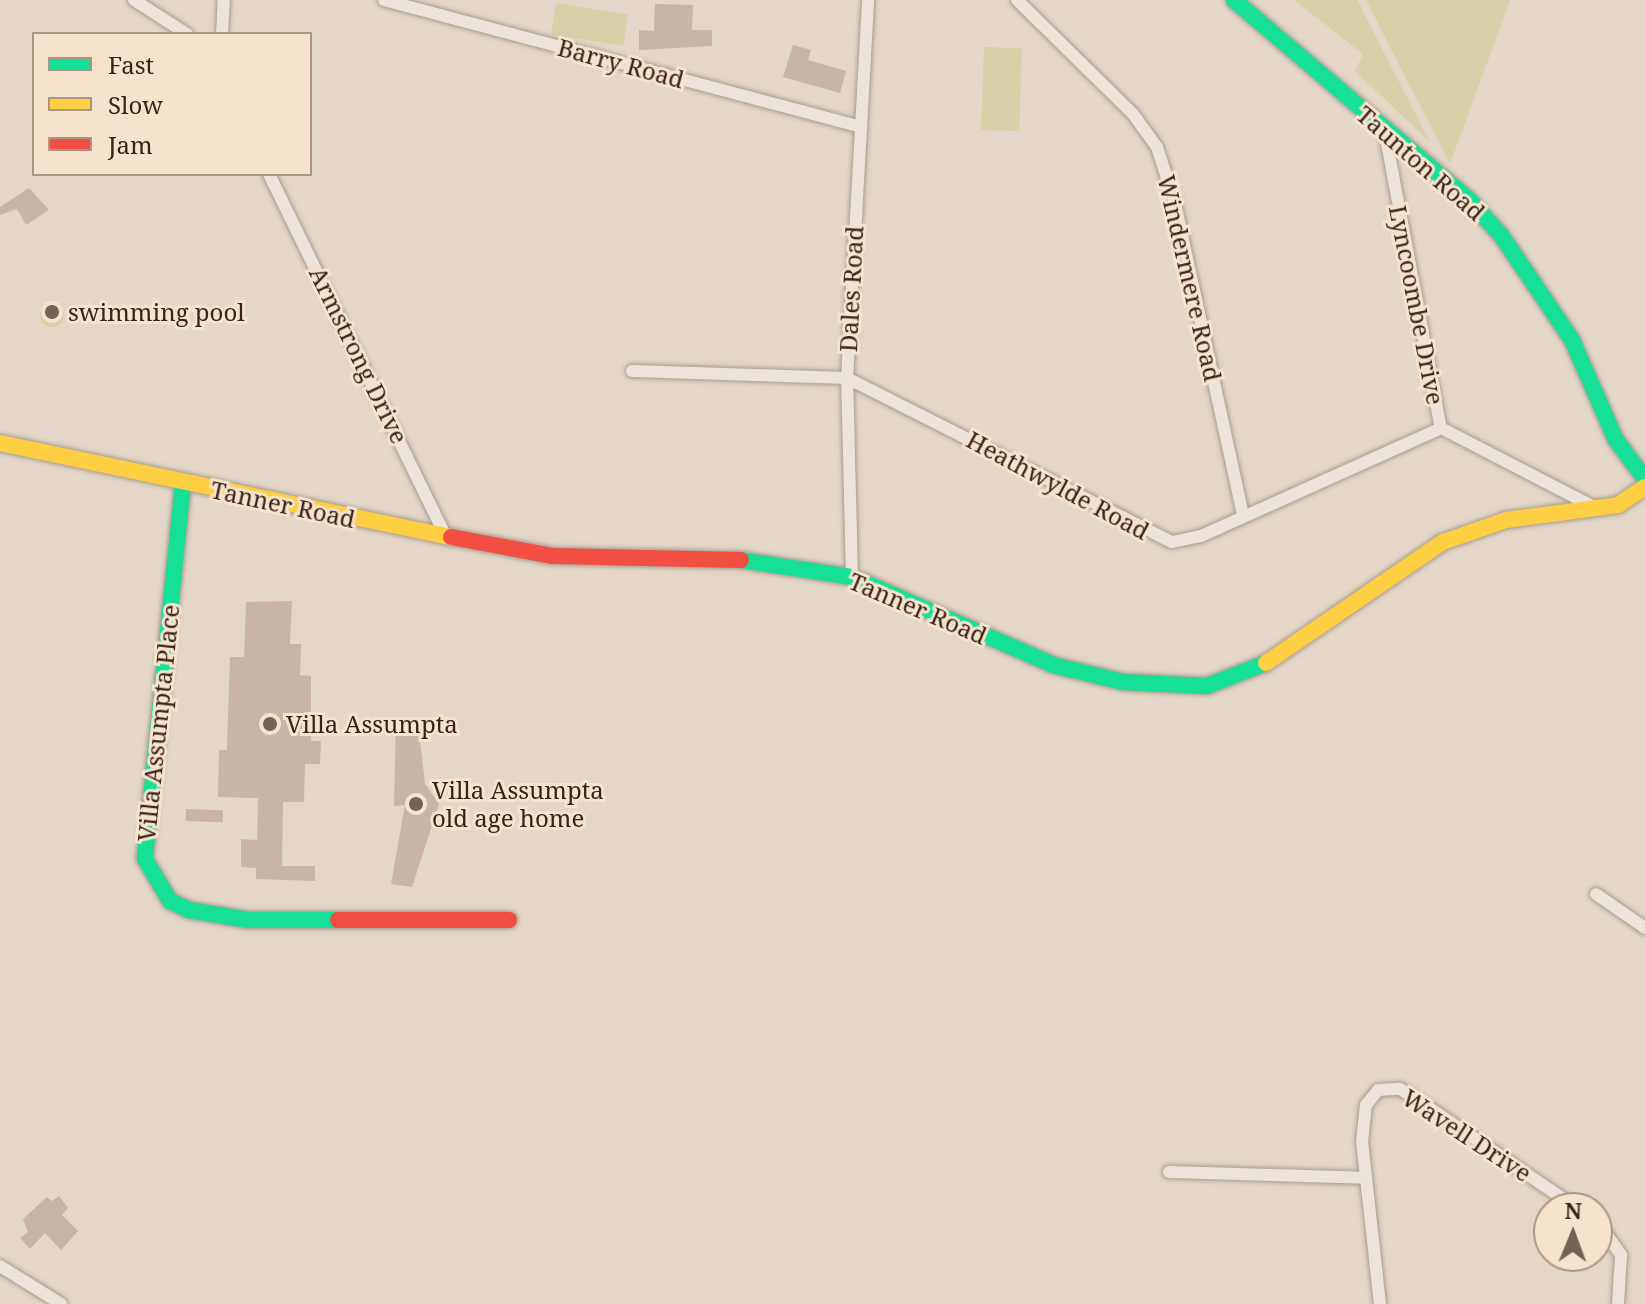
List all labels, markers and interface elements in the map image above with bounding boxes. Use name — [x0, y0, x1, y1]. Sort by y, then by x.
legend — [32, 32, 312, 176]
street label: Barry Road — [555, 32, 687, 94]
text: Fast — [108, 48, 154, 81]
text: Slow — [108, 88, 163, 121]
street label: Taunton Road — [1351, 100, 1491, 226]
text: Jam — [108, 128, 153, 161]
street label: Windermere Road — [1152, 172, 1228, 384]
street label: Lyncoombe Drive — [1384, 203, 1450, 407]
street label: Dales Road — [833, 225, 869, 353]
street label: Armstrong Drive — [304, 262, 414, 448]
place label: swimming pool — [68, 298, 245, 326]
marker: swimming pool — [43, 303, 61, 321]
street label: Heathwylde Road — [962, 425, 1154, 545]
street label: Tanner Road — [208, 475, 358, 533]
street label: Tanner Road — [845, 566, 991, 650]
street label: Villa Assumpta Place — [131, 603, 185, 843]
place label: Villa Assumpta — [286, 710, 458, 738]
marker: Villa Assumpta — [261, 715, 279, 733]
place label: Villa Assumpta old age home — [432, 776, 604, 832]
marker: Villa Assumpta old age home — [407, 795, 425, 813]
street label: Wavell Drive — [1397, 1083, 1537, 1187]
north arrow — [1533, 1192, 1613, 1272]
text: N — [1564, 1195, 1582, 1225]

